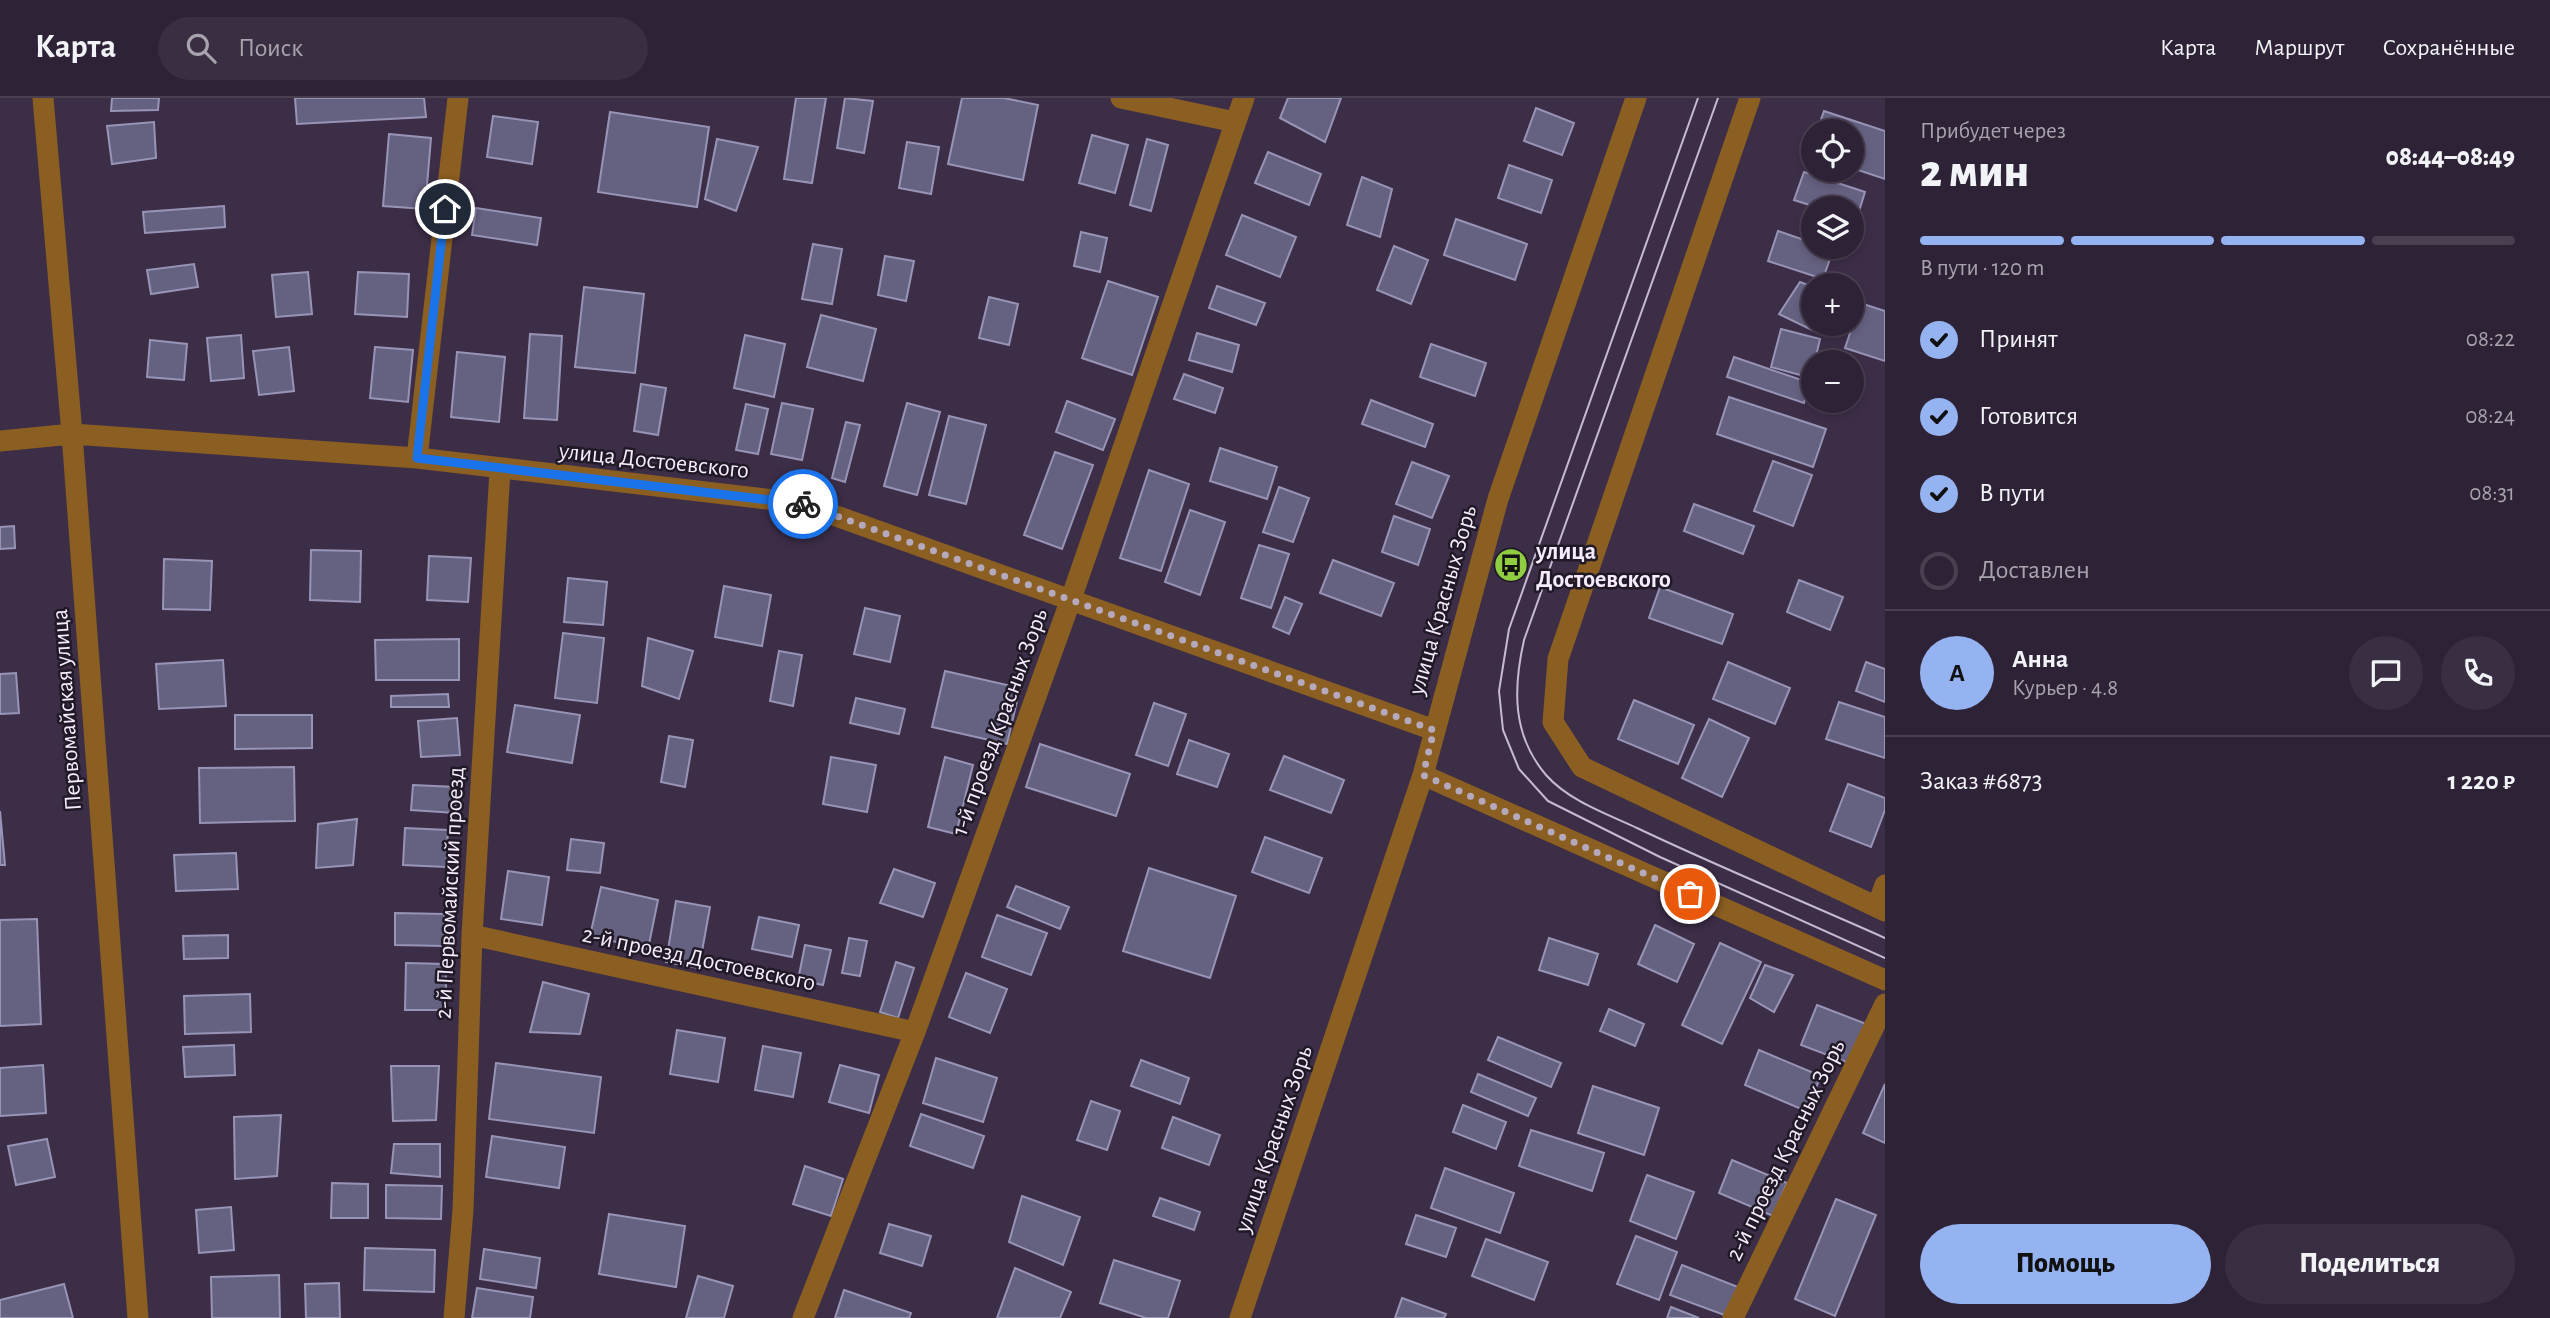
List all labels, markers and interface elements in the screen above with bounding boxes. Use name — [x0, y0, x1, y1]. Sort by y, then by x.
search box — [158, 17, 648, 80]
icon: search — [182, 29, 220, 67]
text: Карта — [35, 31, 116, 64]
text: Поиск — [238, 35, 303, 61]
text: Карта — [2160, 36, 2216, 60]
text: Маршрут — [2254, 36, 2344, 60]
text: Сохранённые — [2382, 36, 2515, 60]
map controls — [1801, 119, 1864, 413]
button: locate — [1801, 119, 1864, 182]
text: Прибудет через — [1920, 120, 2066, 143]
text: 08:44–08:49 — [2386, 144, 2515, 170]
text: 2 мин — [1920, 149, 2029, 195]
pin — [415, 179, 475, 239]
icon: home — [426, 190, 464, 228]
button: layers — [1801, 196, 1864, 259]
text: В пути · 120 m — [1920, 257, 2044, 280]
button: + — [1801, 273, 1864, 336]
icon: check — [1920, 321, 1958, 359]
text: Принят — [1979, 326, 2058, 352]
text: 08:22 — [2466, 328, 2515, 351]
button: − — [1801, 350, 1864, 413]
icon: check — [1920, 398, 1958, 436]
text: Готовится — [1979, 403, 2078, 429]
text: 08:24 — [2465, 405, 2515, 428]
street label: улица Достоевского — [557, 439, 750, 483]
courier — [768, 469, 838, 539]
icon: check — [1920, 475, 1958, 513]
text: В пути — [1979, 480, 2045, 506]
text: 08:31 — [2469, 482, 2515, 505]
icon: bike — [784, 485, 822, 523]
street label: улица Красных Зорь — [1404, 503, 1481, 698]
place label: улица Достоевского — [1535, 540, 1671, 592]
bus stop icon: улица Достоевского — [1492, 546, 1530, 584]
text: Доставлен — [1979, 557, 2090, 583]
street label: 1-й проезд Красных Зорь — [948, 606, 1052, 839]
street label: Первомайская улица — [48, 608, 86, 812]
button: chat — [2349, 636, 2423, 710]
button: phone — [2441, 636, 2515, 710]
text: Анна — [2012, 646, 2068, 672]
text: А — [1949, 660, 1965, 686]
text: Курьер · 4.8 — [2012, 677, 2118, 700]
street label: 2-й Первомайский проезд — [431, 766, 469, 1020]
text: Заказ #6873 — [1920, 768, 2042, 794]
text: 1 220 ₽ — [2448, 768, 2515, 794]
pin — [1660, 864, 1720, 924]
icon: bag — [1671, 875, 1709, 913]
street label: 2-й проезд Достоевского — [580, 923, 818, 995]
street label: 2-й проезд Красных Зорь — [1722, 1036, 1850, 1265]
street label: улица Красных Зорь — [1230, 1043, 1317, 1237]
button: Помощь — [1920, 1224, 2211, 1304]
button: Поделиться — [2225, 1224, 2515, 1304]

